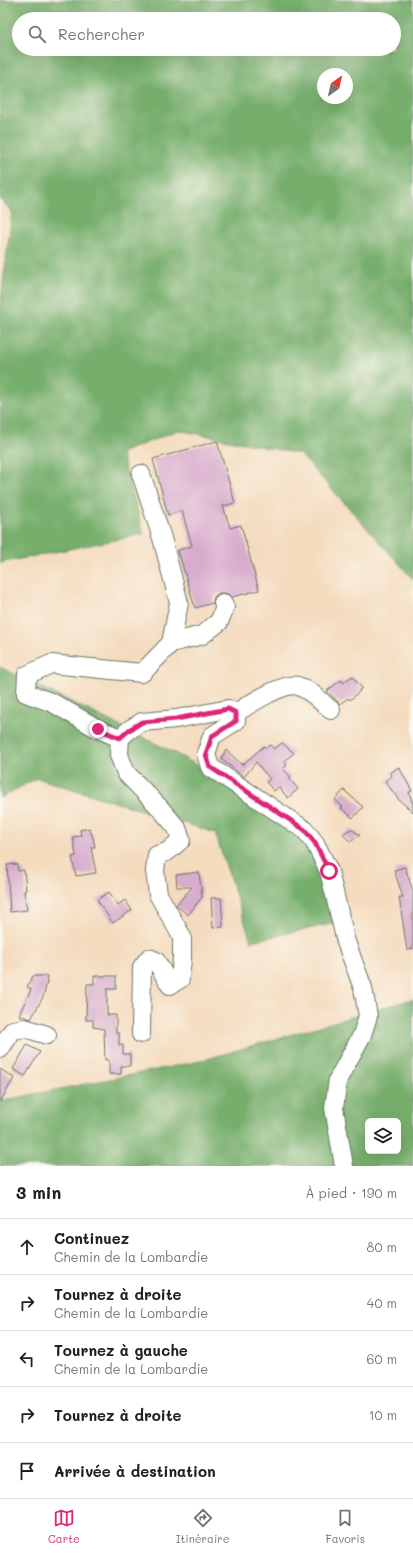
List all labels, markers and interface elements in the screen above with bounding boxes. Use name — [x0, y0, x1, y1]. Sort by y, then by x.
search box — [12, 12, 401, 56]
icon: search — [26, 23, 48, 45]
text: Rechercher — [58, 24, 145, 44]
north arrow — [317, 68, 353, 104]
route end — [89, 720, 107, 738]
route start — [320, 862, 338, 880]
map controls — [365, 1118, 401, 1154]
button: layers — [365, 1118, 401, 1154]
text: 3 min — [16, 1181, 61, 1203]
text: À pied · 190 m — [306, 1184, 397, 1201]
text: Continuez — [54, 1228, 129, 1248]
icon: ahead — [16, 1236, 38, 1258]
text: 80 m — [367, 1238, 397, 1255]
text: Chemin de la Lombardie — [54, 1248, 208, 1265]
text: Tournez à droite — [54, 1284, 182, 1304]
icon: right — [16, 1292, 38, 1314]
text: 40 m — [367, 1294, 397, 1311]
text: Chemin de la Lombardie — [54, 1304, 208, 1321]
text: Tournez à gauche — [54, 1340, 188, 1360]
icon: left — [16, 1348, 38, 1370]
text: 60 m — [367, 1350, 397, 1367]
text: Chemin de la Lombardie — [54, 1360, 208, 1377]
icon: right — [16, 1404, 38, 1426]
text: Tournez à droite — [54, 1405, 182, 1425]
text: 10 m — [369, 1406, 397, 1423]
icon: arrive — [16, 1460, 38, 1482]
text: Arrivée à destination — [54, 1461, 216, 1481]
tab: Carte — [48, 1507, 80, 1546]
tab: Itinéraire — [176, 1507, 230, 1546]
tab: Favoris — [326, 1507, 365, 1546]

